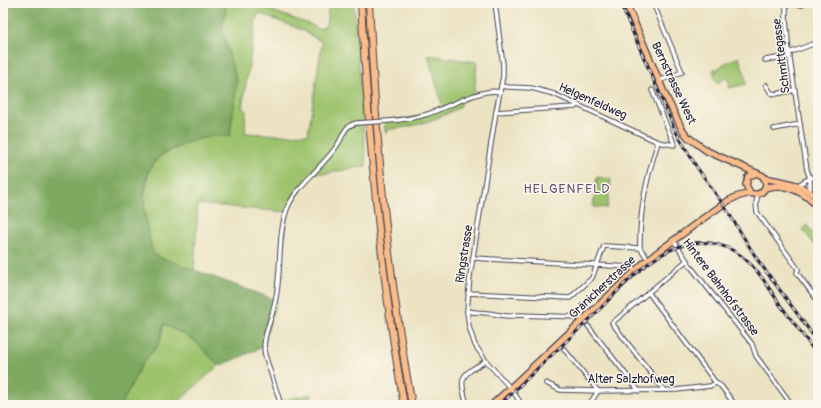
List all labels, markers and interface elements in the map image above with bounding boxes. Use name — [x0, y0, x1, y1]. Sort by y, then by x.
street label: Schmittegasse — [769, 18, 794, 94]
street label: Bernstrasse West — [648, 40, 699, 127]
street label: Helgenfeldweg — [556, 80, 629, 123]
district label: HELGENFELD — [524, 181, 610, 197]
street label: Ringstrasse — [453, 224, 476, 284]
street label: Hintere Bahnhofstrasse — [679, 236, 762, 339]
street label: Gränicherstrasse — [566, 253, 639, 322]
street label: Alter Salzhofweg — [588, 372, 674, 387]

